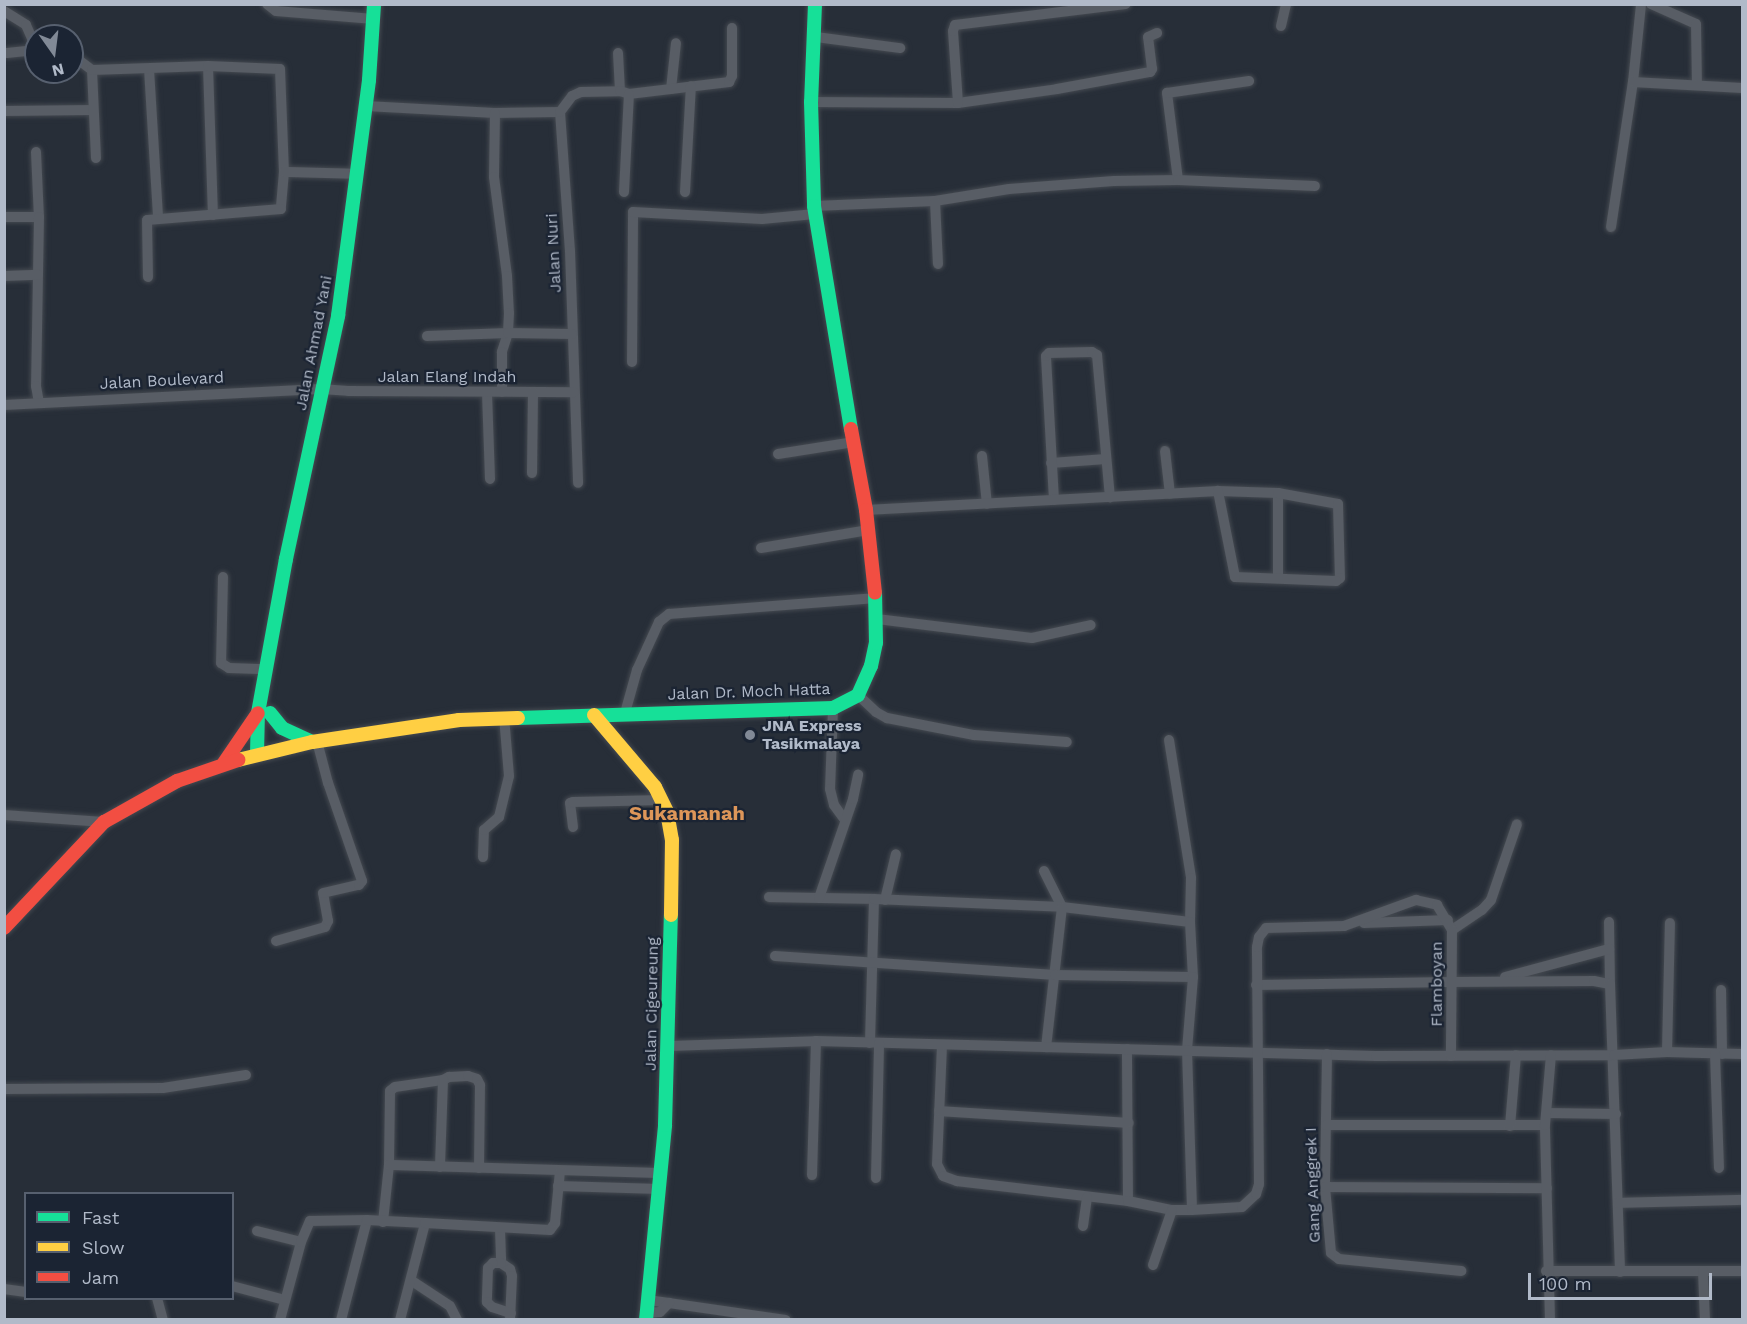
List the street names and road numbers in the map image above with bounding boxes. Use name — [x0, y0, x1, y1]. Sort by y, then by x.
street label: Jalan Nuri — [542, 213, 566, 293]
street label: Jalan Ahmad Yani — [291, 273, 337, 413]
street label: Jalan Elang Indah — [378, 367, 516, 387]
street label: Jalan Boulevard — [99, 368, 225, 394]
street label: Jalan Dr. Moch Hatta — [667, 680, 831, 704]
street label: Jalan Cigeureung — [641, 937, 663, 1071]
street label: Flamboyan — [1427, 941, 1447, 1027]
street label: Gang Anggrek I — [1301, 1126, 1325, 1244]

